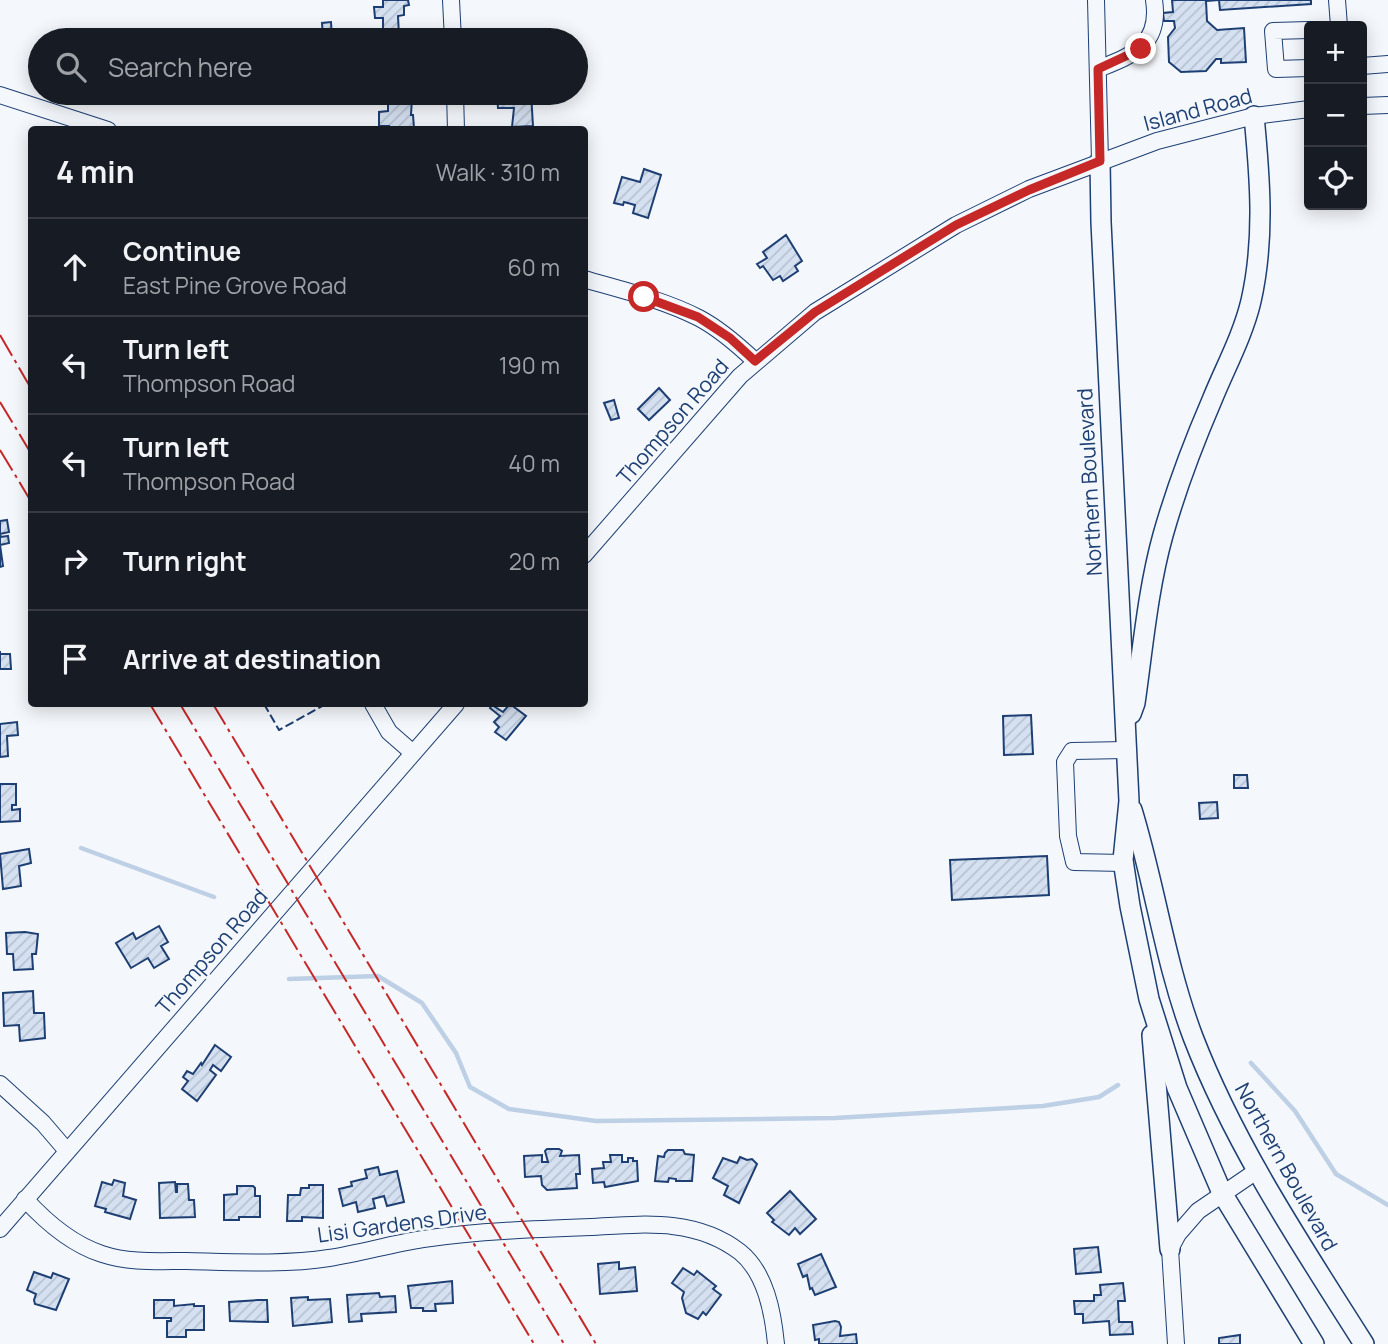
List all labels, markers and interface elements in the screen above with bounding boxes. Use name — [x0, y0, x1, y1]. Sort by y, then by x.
map controls — [1304, 21, 1367, 210]
button: + — [1304, 21, 1367, 84]
search box — [28, 28, 588, 105]
route end — [1125, 33, 1156, 64]
icon: search — [52, 48, 90, 86]
text: Search here — [108, 49, 253, 85]
street label: Island Road — [1140, 81, 1255, 137]
button: − — [1304, 84, 1367, 147]
button: locate — [1304, 147, 1367, 210]
text: 4 min — [56, 151, 134, 192]
text: Walk · 310 m — [436, 156, 560, 188]
text: Continue — [123, 233, 241, 269]
icon: ahead — [56, 248, 94, 286]
text: 60 m — [508, 251, 560, 283]
text: East Pine Grove Road — [123, 269, 347, 301]
route start — [628, 281, 659, 312]
text: Turn left — [123, 331, 230, 367]
icon: left — [56, 346, 94, 384]
text: 190 m — [499, 349, 560, 381]
street label: Thompson Road — [610, 353, 734, 490]
text: Thompson Road — [123, 367, 295, 399]
street label: Northern Boulevard — [1070, 388, 1108, 577]
text: Turn left — [123, 429, 230, 465]
icon: left — [56, 444, 94, 482]
text: 40 m — [508, 447, 560, 479]
text: Thompson Road — [123, 465, 295, 497]
icon: right — [56, 542, 94, 580]
text: Turn right — [123, 543, 247, 579]
text: 20 m — [509, 545, 560, 577]
icon: arrive — [56, 640, 94, 678]
text: Arrive at destination — [123, 641, 381, 677]
street label: Thompson Road — [149, 883, 273, 1020]
street label: Northern Boulevard — [1229, 1078, 1345, 1255]
street label: Lisi Gardens Drive — [315, 1197, 488, 1249]

